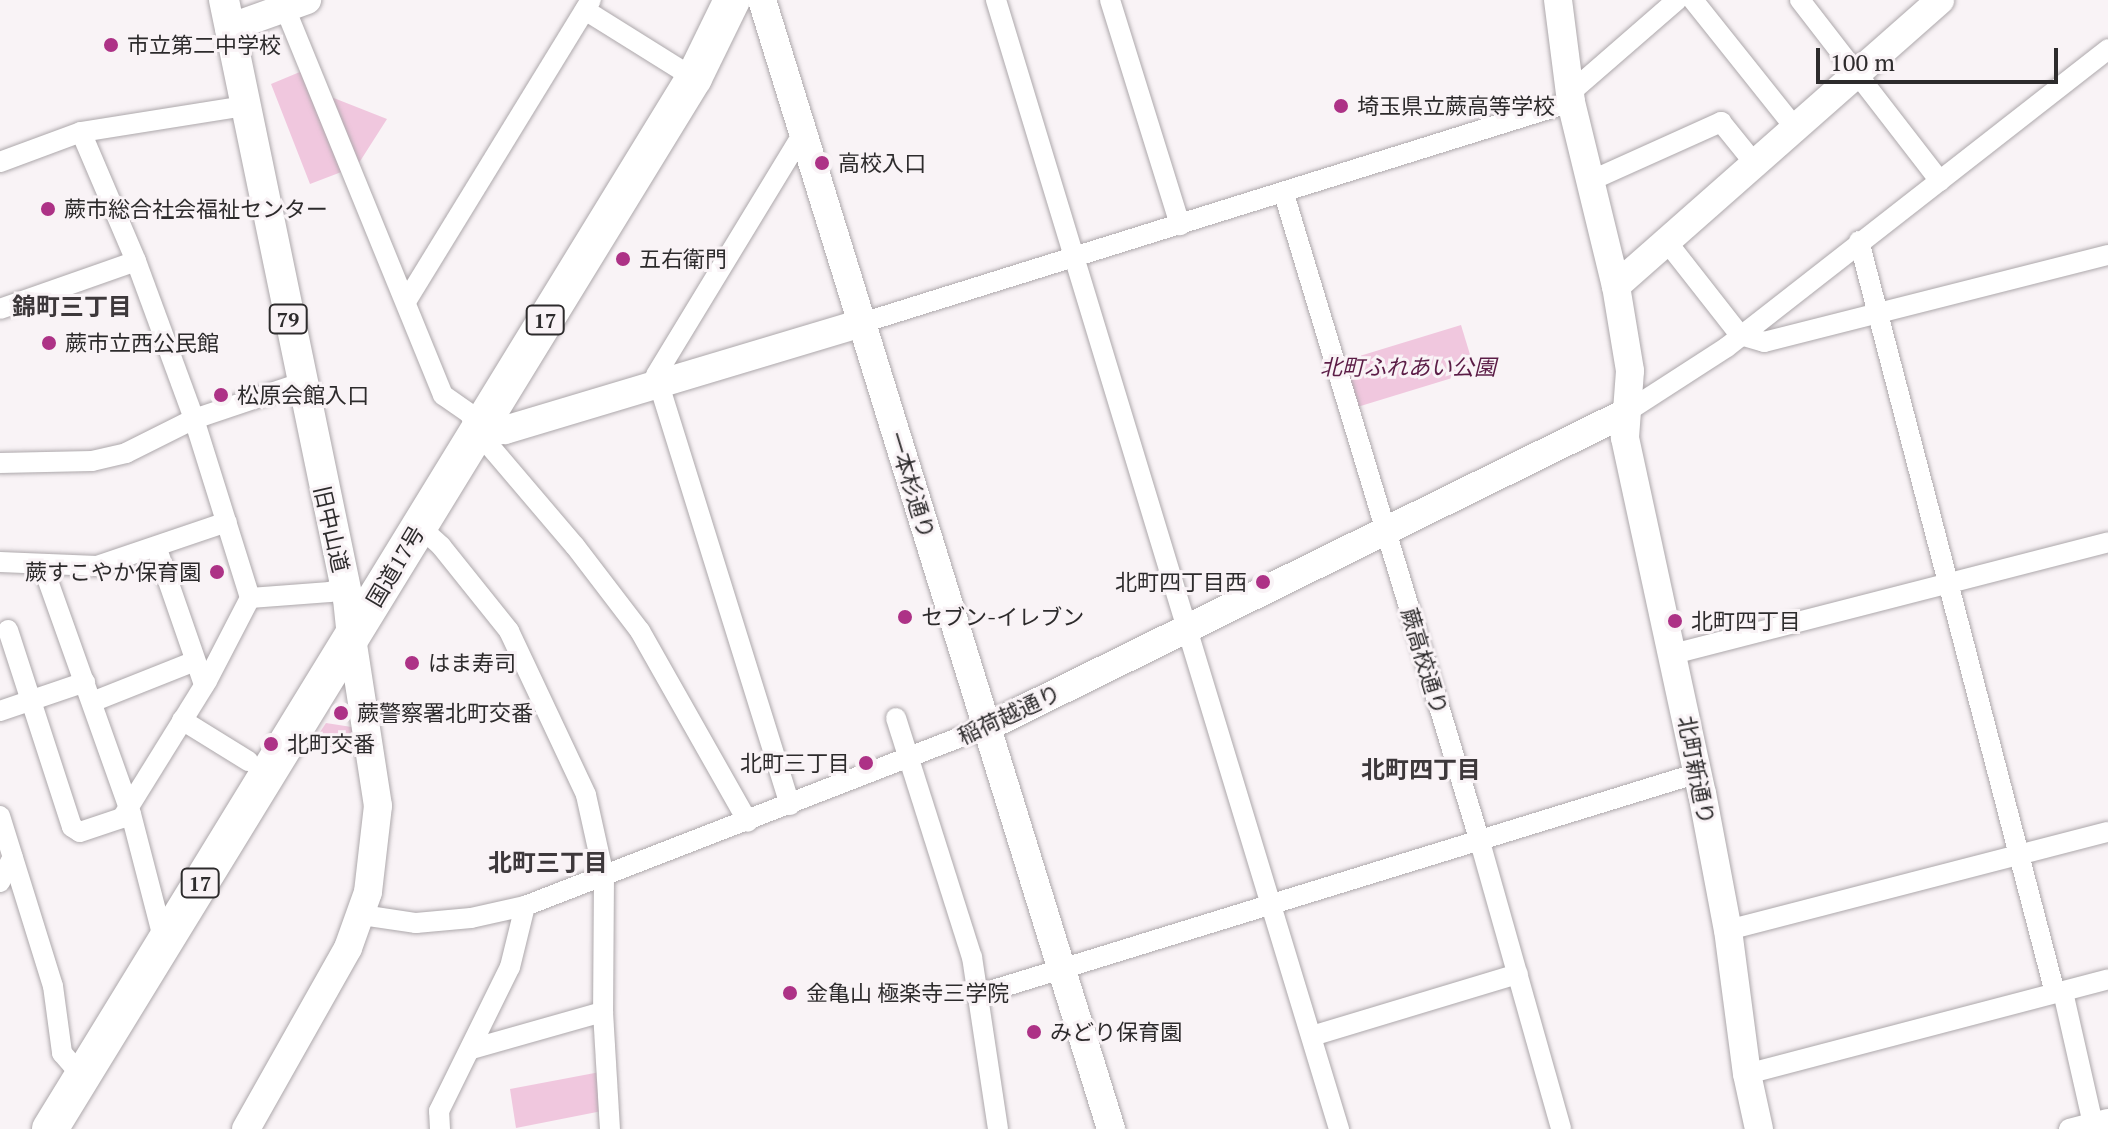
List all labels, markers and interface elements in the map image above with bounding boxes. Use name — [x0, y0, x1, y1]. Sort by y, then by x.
place label: 市立第二中学校 — [127, 32, 281, 58]
scale bar — [1820, 32, 2062, 82]
marker: 市立第二中学校 — [102, 36, 120, 54]
text: 100 m — [1830, 46, 1895, 78]
place label: 埼玉県立蕨高等学校 — [1357, 93, 1555, 119]
marker: 埼玉県立蕨高等学校 — [1332, 97, 1350, 115]
place label: 高校入口 — [838, 150, 926, 176]
marker: 高校入口 — [813, 154, 831, 172]
place label: 蕨市総合社会福祉センター — [64, 196, 328, 222]
marker: 蕨市総合社会福祉センター — [39, 200, 57, 218]
place label: 五右衛門 — [639, 246, 727, 272]
marker: 五右衛門 — [614, 250, 632, 268]
district label: 錦町三丁目 — [12, 293, 132, 321]
road number: 79 — [268, 303, 308, 335]
road number: 17 — [525, 304, 565, 336]
place label: 蕨市立西公民館 — [65, 330, 219, 356]
marker: 蕨市立西公民館 — [40, 334, 58, 352]
park label: 北町ふれあい公園 — [1320, 354, 1496, 380]
place label: 松原会館入口 — [237, 382, 369, 408]
marker: 松原会館入口 — [212, 386, 230, 404]
street label: 一本杉通り — [883, 429, 941, 541]
street label: 旧中山道 — [309, 483, 355, 575]
street label: 国道17号 — [361, 521, 429, 611]
place label: 蕨すこやか保育園 — [25, 559, 201, 585]
marker: 蕨すこやか保育園 — [208, 563, 226, 581]
place label: 北町四丁目西 — [1115, 569, 1247, 595]
marker: 北町四丁目西 — [1254, 573, 1272, 591]
place label: セブン-イレブン — [921, 604, 1084, 630]
street label: 蕨高校通り — [1396, 605, 1454, 717]
marker: セブン-イレブン — [896, 608, 914, 626]
place label: 北町四丁目 — [1691, 608, 1801, 634]
marker: 北町四丁目 — [1666, 612, 1684, 630]
place label: はま寿司 — [428, 650, 516, 676]
marker: はま寿司 — [403, 654, 421, 672]
street label: 稲荷越通り — [954, 679, 1064, 749]
place label: 蕨警察署北町交番 — [357, 700, 533, 726]
marker: 蕨警察署北町交番 — [332, 704, 350, 722]
street label: 北町新通り — [1674, 713, 1720, 827]
place label: 北町交番 — [287, 731, 375, 757]
marker: 北町交番 — [262, 735, 280, 753]
place label: 北町三丁目 — [740, 750, 850, 776]
marker: 北町三丁目 — [857, 754, 875, 772]
district label: 北町四丁目 — [1361, 756, 1481, 784]
district label: 北町三丁目 — [488, 849, 608, 877]
road number: 17 — [180, 867, 220, 899]
place label: 金亀山 極楽寺三学院 — [806, 980, 1009, 1006]
marker: 金亀山 極楽寺三学院 — [781, 984, 799, 1002]
place label: みどり保育園 — [1050, 1019, 1182, 1045]
marker: みどり保育園 — [1025, 1023, 1043, 1041]

